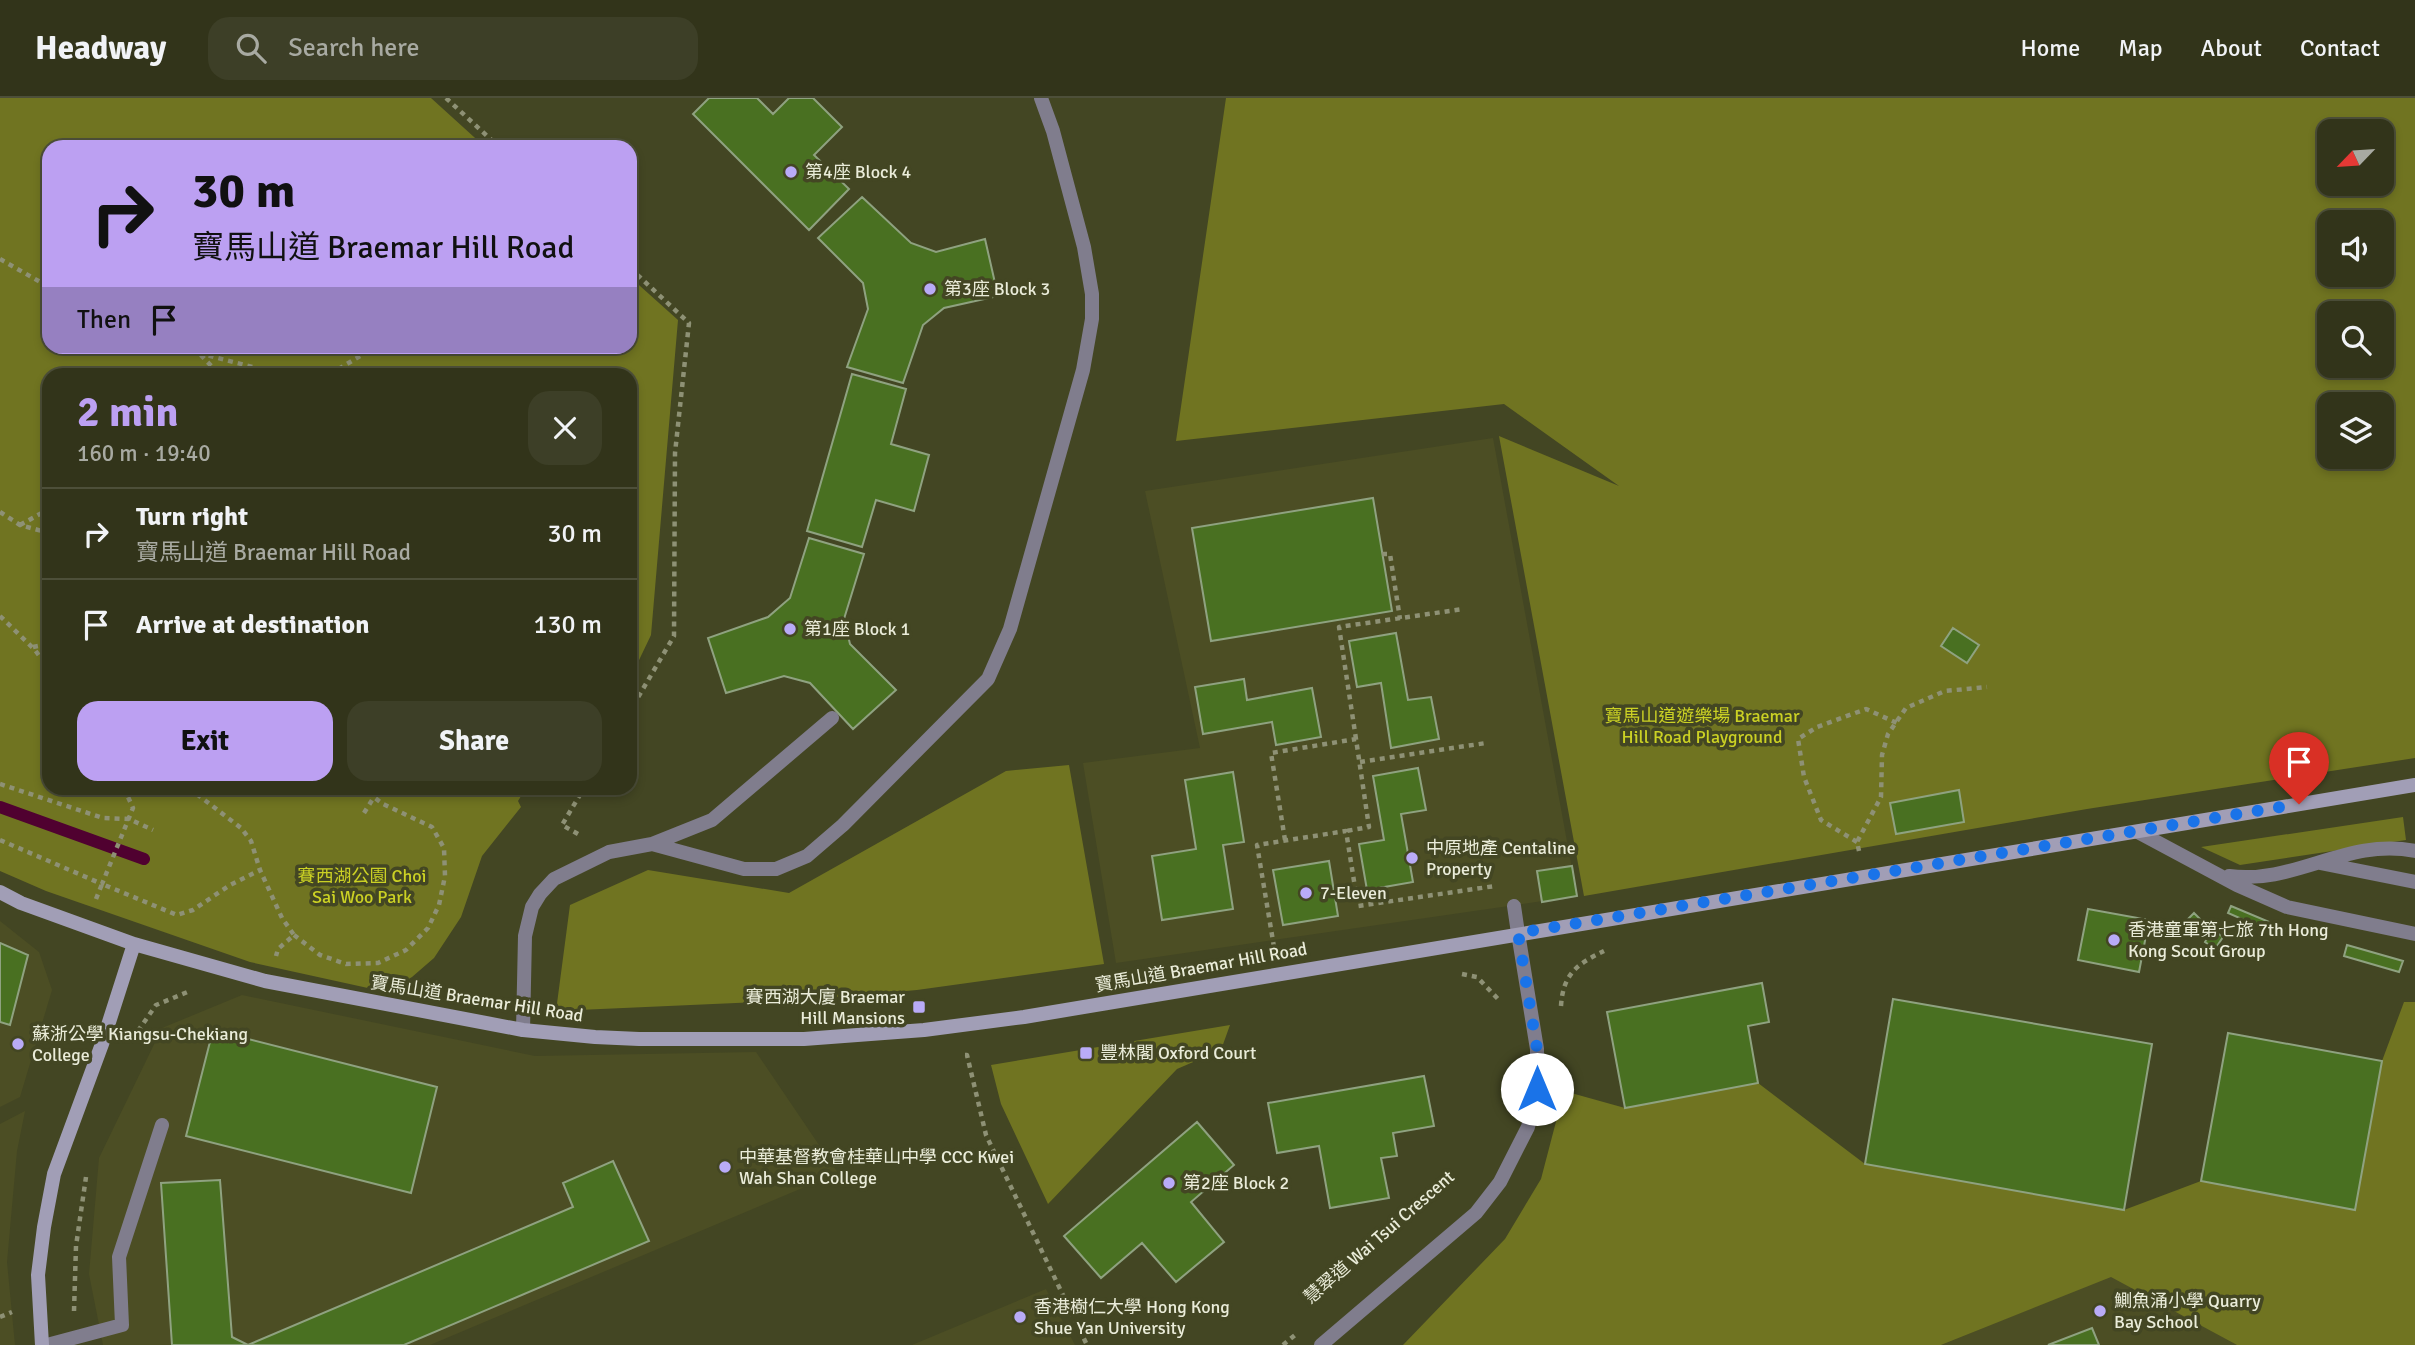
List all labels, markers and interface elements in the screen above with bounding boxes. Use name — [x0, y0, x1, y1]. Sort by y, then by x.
search box — [208, 17, 698, 80]
text: Headway — [35, 28, 166, 69]
icon: search — [232, 29, 270, 67]
text: Search here — [288, 32, 419, 64]
text: Home — [2020, 33, 2080, 63]
text: Map — [2118, 33, 2163, 63]
text: About — [2201, 33, 2262, 63]
text: Contact — [2300, 33, 2380, 63]
north arrow — [2317, 119, 2394, 196]
map controls — [2317, 119, 2394, 469]
text: 30 m — [192, 161, 295, 221]
place label: 第4座 Block 4 — [805, 161, 912, 183]
marker: 第4座 Block 4 — [783, 164, 799, 180]
icon: right — [77, 168, 168, 259]
button: sound — [2317, 210, 2394, 287]
text: 寶馬山道 Braemar Hill Road — [192, 228, 574, 267]
place label: 第3座 Block 3 — [944, 278, 1050, 300]
marker: 第3座 Block 3 — [922, 281, 938, 297]
icon: arrive — [145, 301, 183, 339]
button: search — [2317, 301, 2394, 378]
text: Then — [77, 304, 131, 336]
text: 2 min — [77, 387, 178, 438]
button: close — [528, 391, 602, 465]
button: layers — [2317, 392, 2394, 469]
text: 160 m · 19:40 — [77, 439, 211, 468]
text: Turn right — [136, 501, 248, 533]
icon: right — [77, 515, 115, 553]
text: 30 m — [547, 518, 602, 550]
text: 寶馬山道 Braemar Hill Road — [136, 538, 411, 567]
icon: arrive — [77, 606, 115, 644]
text: Arrive at destination — [136, 609, 369, 641]
text: 130 m — [533, 609, 602, 641]
place label: 第1座 Block 1 — [804, 618, 910, 640]
marker: 第1座 Block 1 — [782, 621, 798, 637]
button: Exit — [77, 701, 333, 781]
button: Share — [347, 701, 602, 781]
park label: 寶馬山道遊樂場 Braemar Hill Road Playground — [1604, 705, 1800, 748]
pin — [2269, 732, 2329, 804]
icon: arrive — [2280, 743, 2318, 781]
place label: 中原地產 Centaline Property — [1426, 837, 1576, 880]
marker: 中原地產 Centaline Property — [1404, 850, 1420, 866]
park label: 賽西湖公園 Choi Sai Woo Park — [298, 865, 426, 908]
place label: 7-Eleven — [1320, 882, 1387, 904]
marker: 7-Eleven — [1298, 885, 1314, 901]
place label: 香港童軍第七旅 7th Hong Kong Scout Group — [2128, 919, 2329, 962]
marker: 香港童軍第七旅 7th Hong Kong Scout Group — [2106, 932, 2122, 948]
street label: 寶馬山道 Braemar Hill Road — [1093, 937, 1309, 997]
street label: 寶馬山道 Braemar Hill Road — [369, 971, 585, 1027]
place label: 賽西湖大廈 Braemar Hill Mansions — [746, 986, 905, 1029]
marker: 賽西湖大廈 Braemar Hill Mansions — [911, 999, 927, 1015]
place label: 蘇浙公學 Kiangsu-Chekiang College — [32, 1023, 248, 1066]
marker: 蘇浙公學 Kiangsu-Chekiang College — [10, 1036, 26, 1052]
place label: 豐林閣 Oxford Court — [1100, 1042, 1256, 1064]
marker: 豐林閣 Oxford Court — [1078, 1045, 1094, 1061]
position arrow — [1500, 1052, 1574, 1126]
place label: 中華基督教會桂華山中學 CCC Kwei Wah Shan College — [739, 1146, 1014, 1189]
marker: 中華基督教會桂華山中學 CCC Kwei Wah Shan College — [717, 1159, 733, 1175]
street label: 慧翠道 Wai Tsui Crescent — [1299, 1166, 1459, 1308]
place label: 第2座 Block 2 — [1183, 1172, 1289, 1194]
marker: 第2座 Block 2 — [1161, 1175, 1177, 1191]
place label: 鰂魚涌小學 Quarry Bay School — [2114, 1290, 2261, 1333]
place label: 香港樹仁大學 Hong Kong Shue Yan University — [1034, 1296, 1230, 1339]
marker: 鰂魚涌小學 Quarry Bay School — [2092, 1303, 2108, 1319]
marker: 香港樹仁大學 Hong Kong Shue Yan University — [1012, 1309, 1028, 1325]

